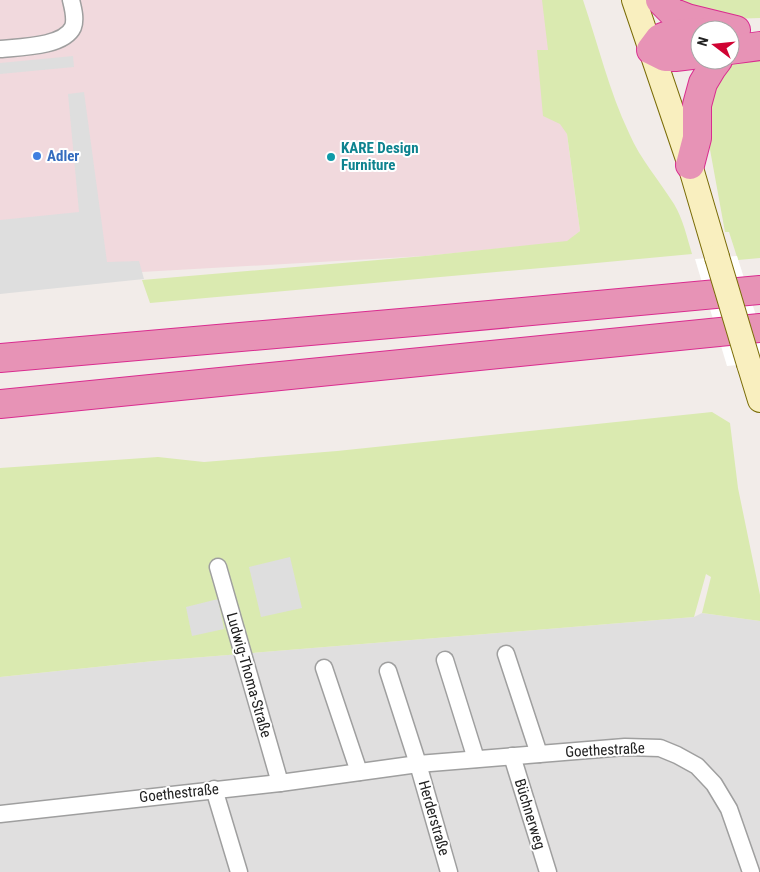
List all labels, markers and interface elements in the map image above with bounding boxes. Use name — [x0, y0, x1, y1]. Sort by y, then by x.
north arrow — [690, 20, 740, 70]
text: N — [694, 35, 711, 48]
place label: KARE Design Furniture — [341, 139, 419, 174]
place label: Adler — [47, 147, 79, 165]
marker: Adler — [31, 150, 43, 162]
marker: KARE Design Furniture — [325, 151, 337, 163]
street label: Ludwig-Thoma-Straße — [223, 610, 275, 740]
street label: Goethestraße — [565, 739, 645, 761]
street label: Büchnerweg — [511, 777, 549, 851]
street label: Herderstraße — [415, 778, 453, 858]
street label: Goethestraße — [138, 780, 220, 806]

